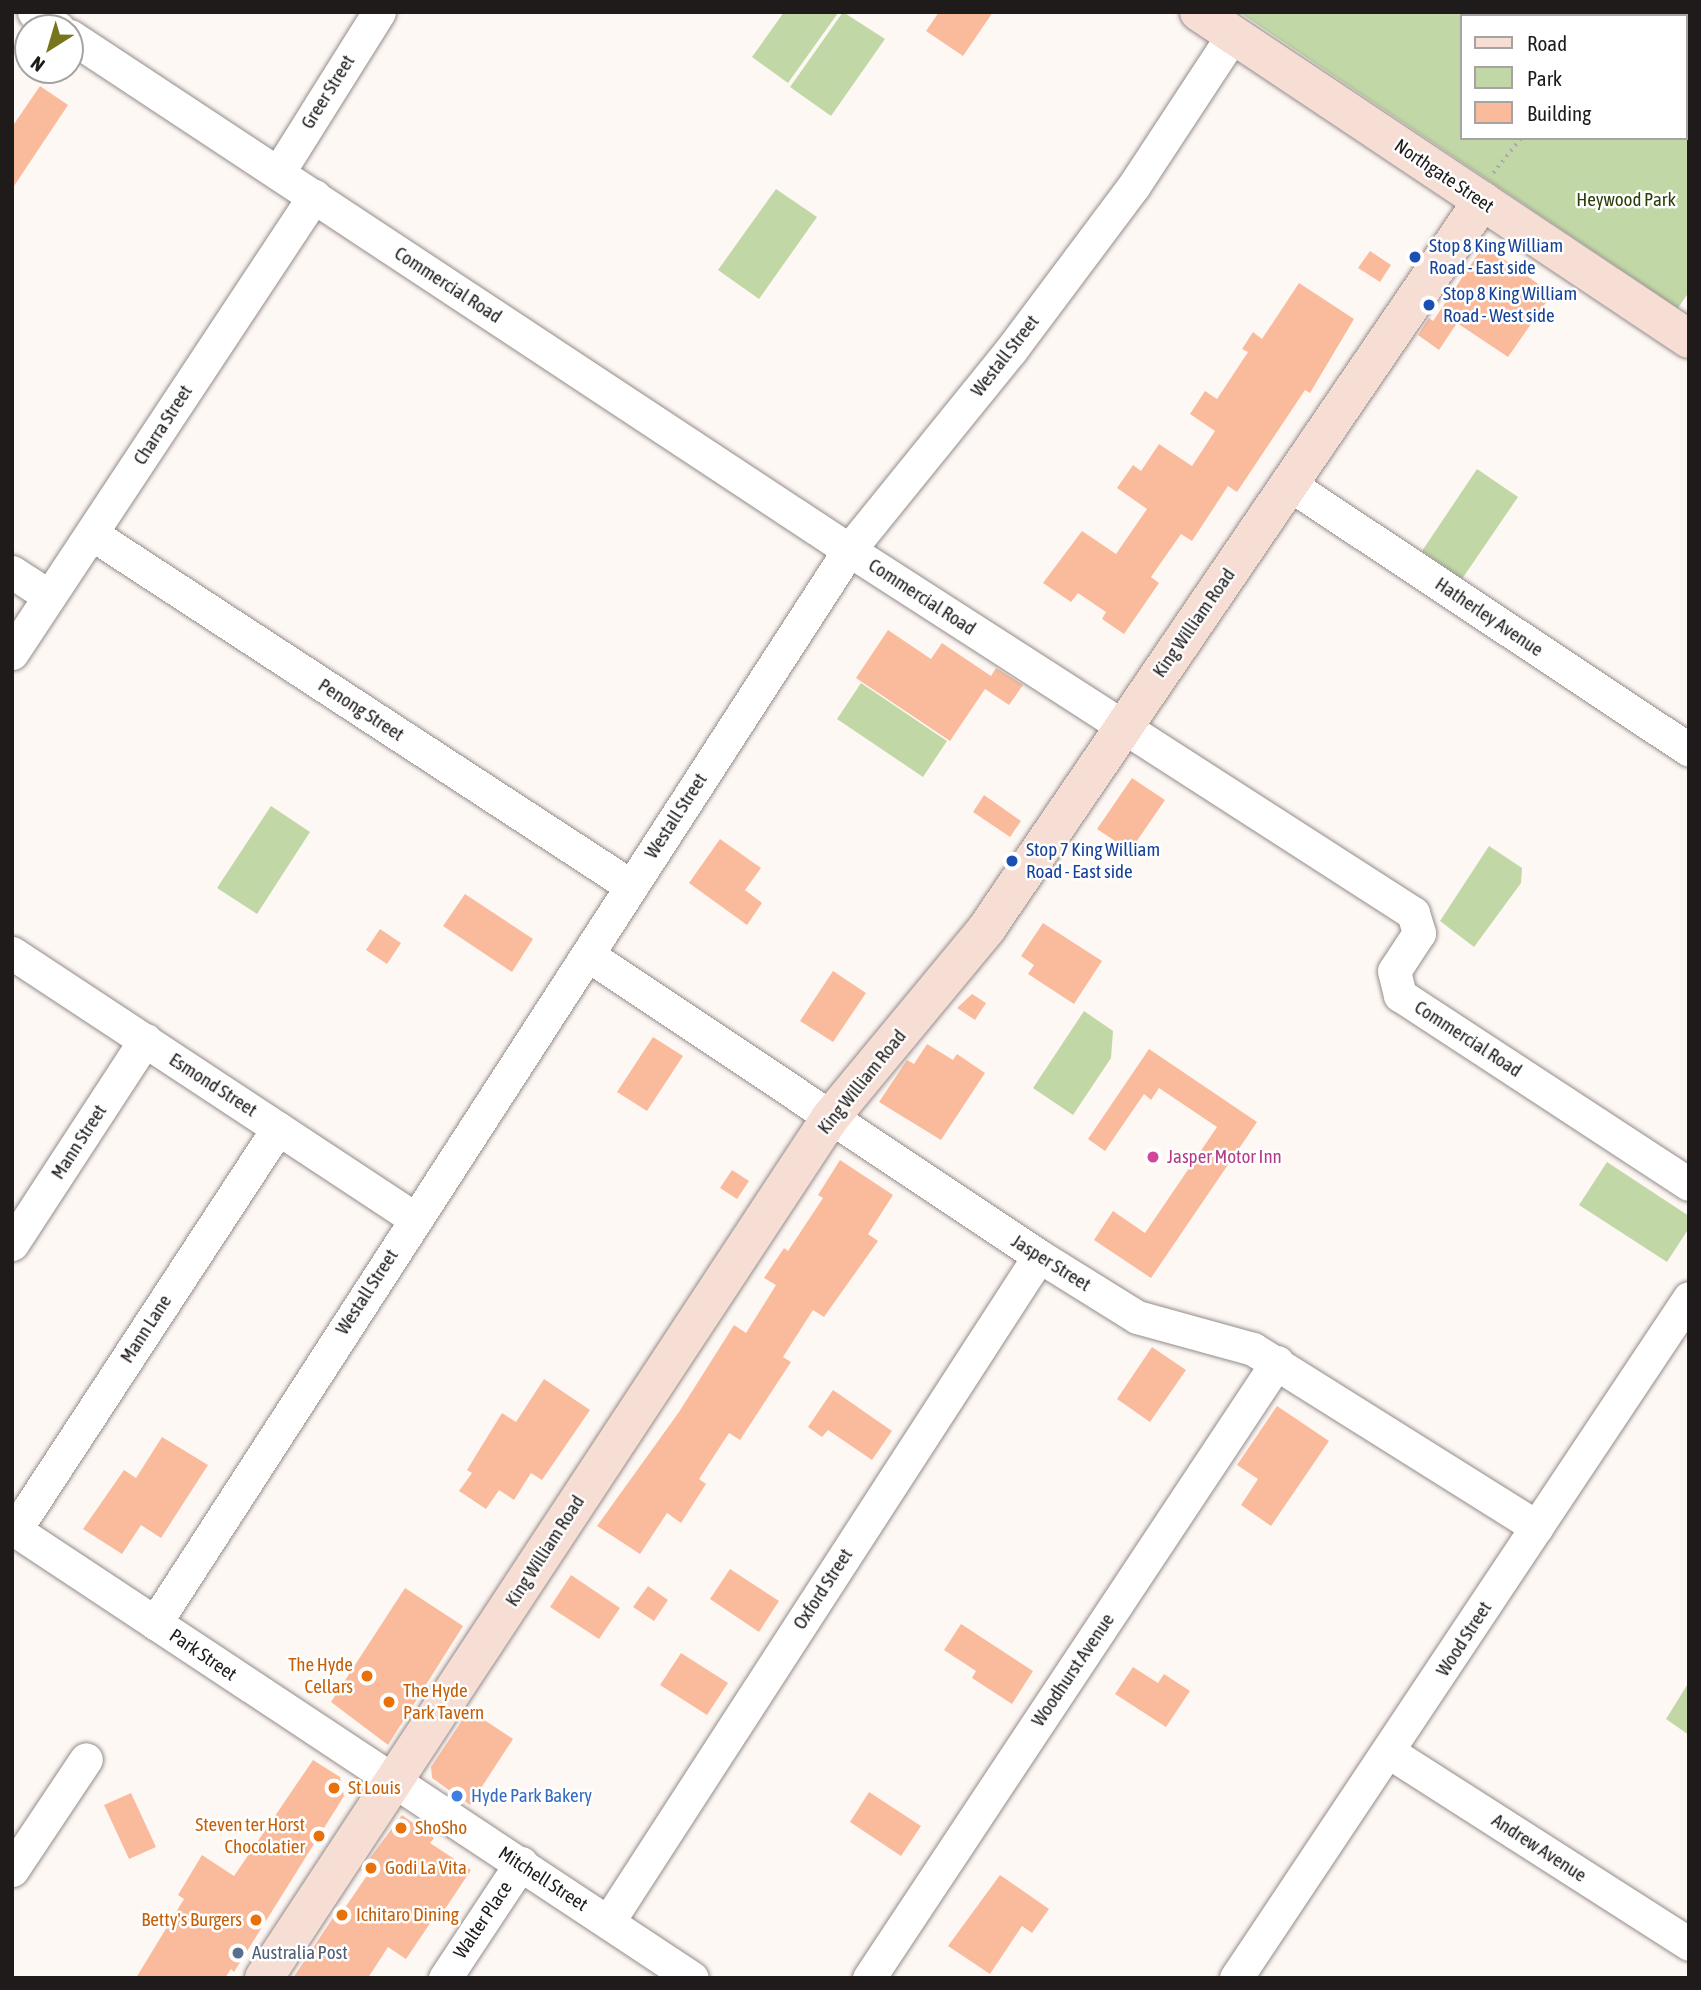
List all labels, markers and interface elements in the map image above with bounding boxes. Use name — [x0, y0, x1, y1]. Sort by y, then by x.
north arrow — [14, 14, 84, 84]
legend — [1460, 14, 1687, 140]
text: Road — [1527, 31, 1567, 55]
street label: Greer Street — [296, 51, 360, 133]
text: N — [26, 52, 49, 76]
text: Park — [1527, 66, 1562, 90]
text: Building — [1527, 101, 1591, 125]
street label: Northgate Street — [1390, 134, 1498, 218]
park label: Heywood Park — [1576, 189, 1676, 211]
place label: Stop 8 King William Road - East side — [1429, 235, 1563, 279]
street label: Commercial Road — [390, 242, 506, 328]
marker: Stop 8 King William Road - East side — [1407, 249, 1423, 265]
place label: Stop 8 King William Road - West side — [1443, 283, 1577, 327]
marker: Stop 8 King William Road - West side — [1421, 297, 1437, 313]
street label: Westall Street — [966, 311, 1044, 401]
street label: Charra Street — [129, 381, 197, 469]
street label: Commercial Road — [864, 554, 980, 640]
street label: King William Road — [1148, 564, 1240, 682]
street label: Hatherley Avenue — [1431, 573, 1547, 661]
street label: Penong Street — [314, 674, 408, 746]
street label: Westall Street — [640, 769, 712, 863]
place label: Stop 7 King William Road - East side — [1026, 839, 1160, 883]
marker: Stop 7 King William Road - East side — [1004, 853, 1020, 869]
street label: Commercial Road — [1410, 996, 1526, 1082]
street label: King William Road — [813, 1025, 911, 1139]
street label: Esmond Street — [165, 1048, 261, 1122]
street label: Mann Street — [46, 1100, 112, 1184]
place label: Jasper Motor Inn — [1167, 1146, 1282, 1168]
marker: Jasper Motor Inn — [1145, 1149, 1161, 1165]
street label: Jasper Street — [1007, 1230, 1095, 1296]
street label: Westall Street — [331, 1245, 403, 1339]
street label: Mann Lane — [116, 1291, 176, 1367]
street label: King William Road — [501, 1491, 589, 1611]
street label: Oxford Street — [788, 1544, 858, 1634]
street label: Wood Street — [1431, 1597, 1497, 1681]
street label: Woodhurst Avenue — [1027, 1609, 1119, 1731]
street label: Park Street — [165, 1624, 241, 1686]
place label: The Hyde Cellars — [288, 1654, 353, 1698]
marker: The Hyde Cellars — [359, 1668, 375, 1684]
place label: The Hyde Park Tavern — [403, 1680, 484, 1724]
marker: The Hyde Park Tavern — [381, 1694, 397, 1710]
place label: St Louis — [348, 1777, 401, 1799]
marker: St Louis — [326, 1780, 342, 1796]
place label: Hyde Park Bakery — [471, 1785, 592, 1807]
marker: Hyde Park Bakery — [449, 1788, 465, 1804]
street label: Andrew Avenue — [1487, 1809, 1591, 1887]
place label: Steven ter Horst Chocolatier — [195, 1814, 305, 1858]
place label: ShoSho — [415, 1817, 467, 1839]
marker: ShoSho — [393, 1820, 409, 1836]
marker: Steven ter Horst Chocolatier — [311, 1828, 327, 1844]
street label: Mitchell Street — [494, 1842, 592, 1916]
place label: Godi La Vita — [385, 1857, 467, 1879]
marker: Godi La Vita — [363, 1860, 379, 1876]
street label: Walter Place — [449, 1877, 517, 1963]
place label: Ichitaro Dining — [356, 1904, 459, 1926]
marker: Ichitaro Dining — [334, 1907, 350, 1923]
place label: Betty's Burgers — [141, 1909, 242, 1931]
marker: Betty's Burgers — [248, 1912, 264, 1928]
place label: Australia Post — [252, 1942, 348, 1964]
marker: Australia Post — [230, 1945, 246, 1961]

